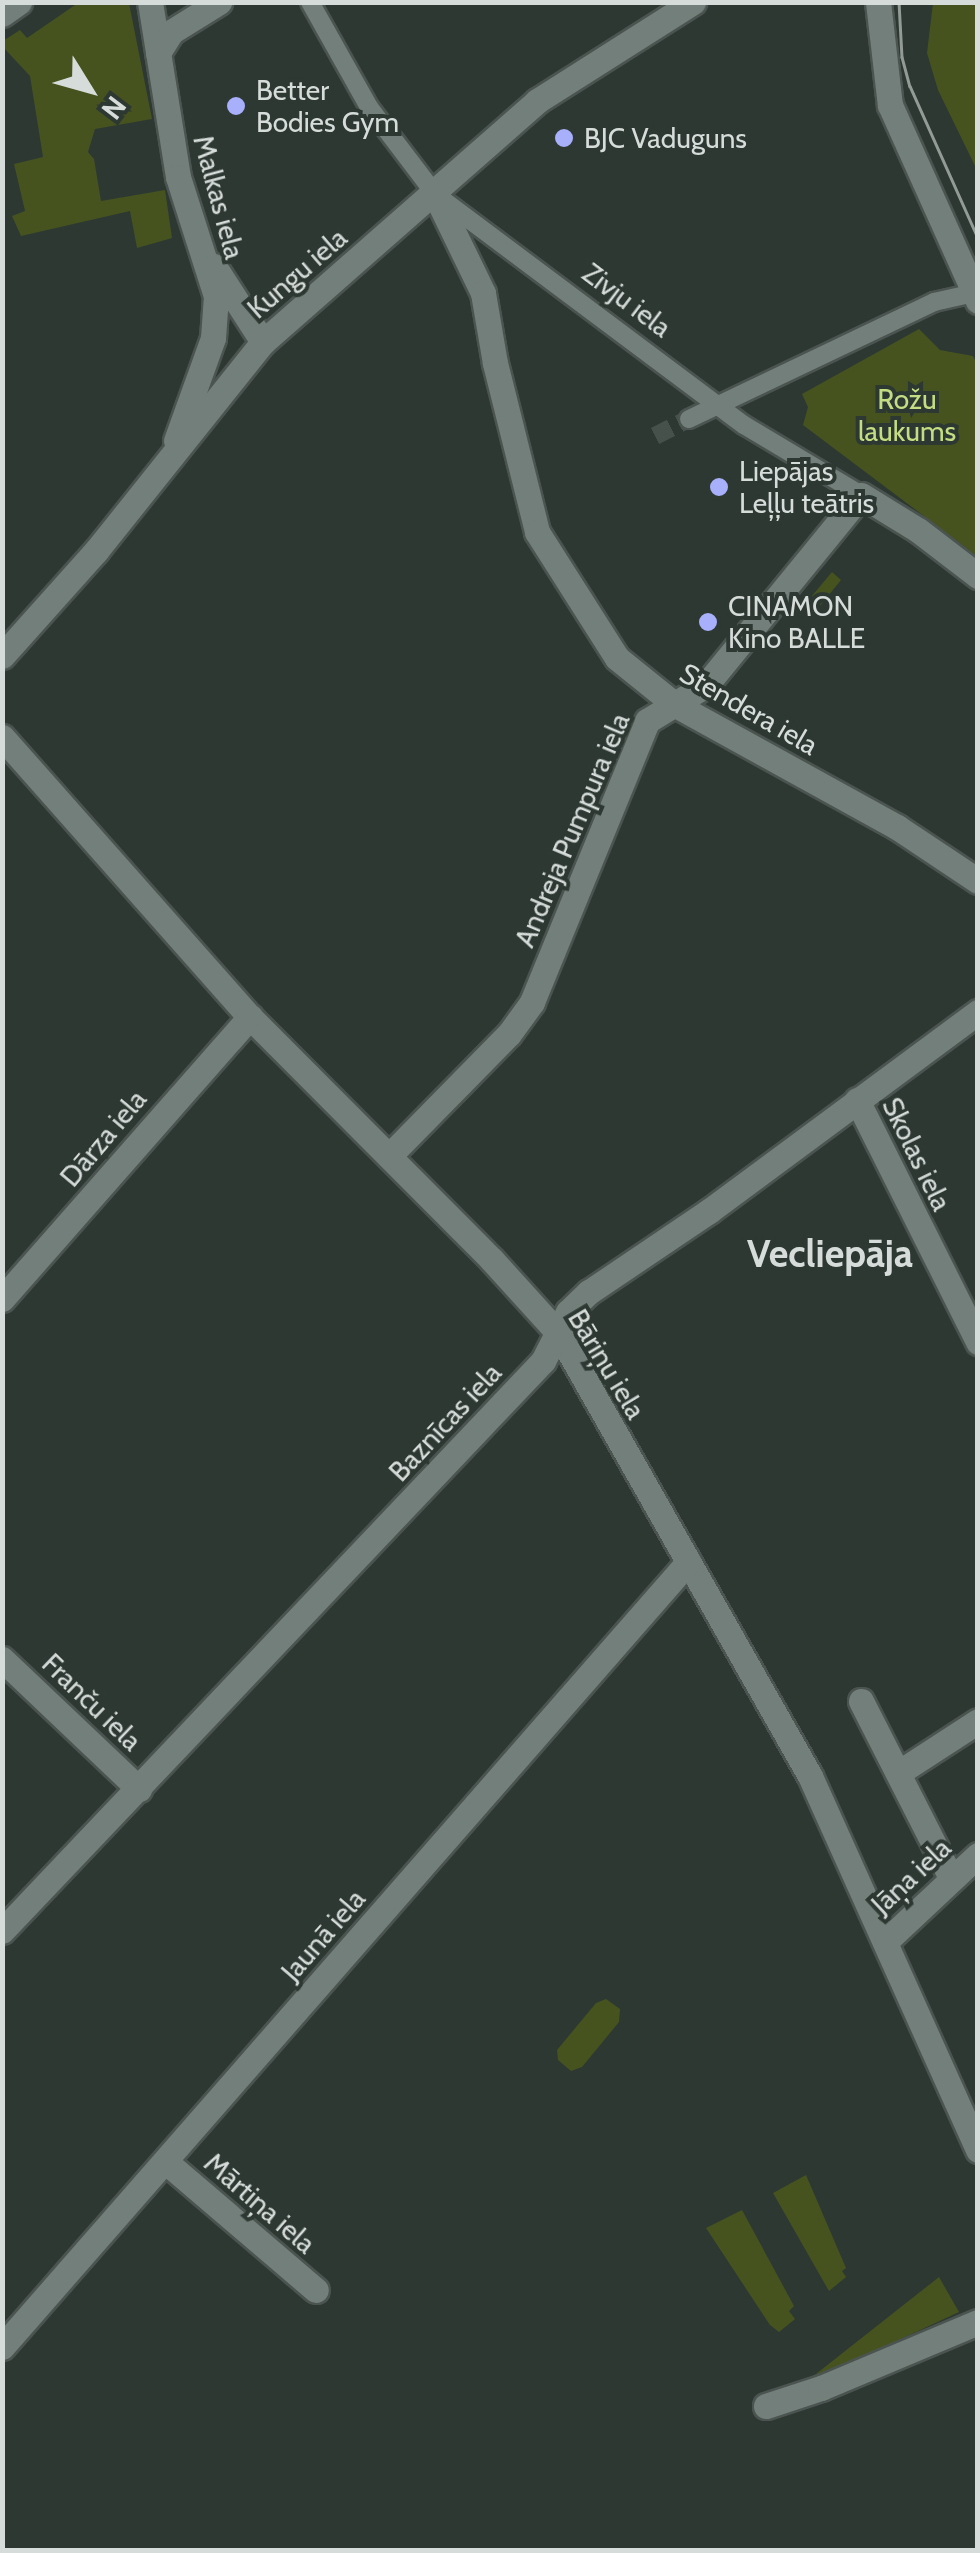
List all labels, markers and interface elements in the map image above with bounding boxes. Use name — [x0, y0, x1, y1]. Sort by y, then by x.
north arrow — [40, 40, 140, 140]
place label: Better Bodies Gym — [256, 73, 399, 139]
text: N — [94, 90, 133, 126]
marker: Better Bodies Gym — [225, 95, 247, 117]
place label: BJC Vaduguns — [584, 121, 747, 155]
marker: BJC Vaduguns — [553, 127, 575, 149]
street label: Malkas iela — [186, 131, 252, 263]
street label: Kungu iela — [240, 221, 354, 325]
street label: Zivju iela — [576, 256, 678, 344]
park label: Rožu laukums — [858, 382, 956, 448]
place label: Liepājas Leļļu teātris — [739, 454, 874, 520]
marker: Liepājas Leļļu teātris — [708, 476, 730, 498]
place label: CINAMON Kino BALLE — [728, 589, 865, 655]
marker: CINAMON Kino BALLE — [697, 611, 719, 633]
street label: Stendera iela — [674, 656, 824, 762]
street label: Andreja Pumpura iela — [508, 708, 636, 952]
street label: Dārza iela — [53, 1083, 153, 1193]
street label: Skolas iela — [875, 1092, 959, 1216]
district label: Vecliepāja — [747, 1231, 913, 1277]
street label: Bāriņu iela — [561, 1303, 653, 1425]
street label: Baznīcas iela — [382, 1356, 508, 1488]
street label: Franču iela — [35, 1646, 149, 1758]
street label: Jāņa iela — [864, 1831, 958, 1921]
street label: Jaunā iela — [274, 1882, 372, 1988]
street label: Mārtiņa iela — [198, 2146, 322, 2260]

